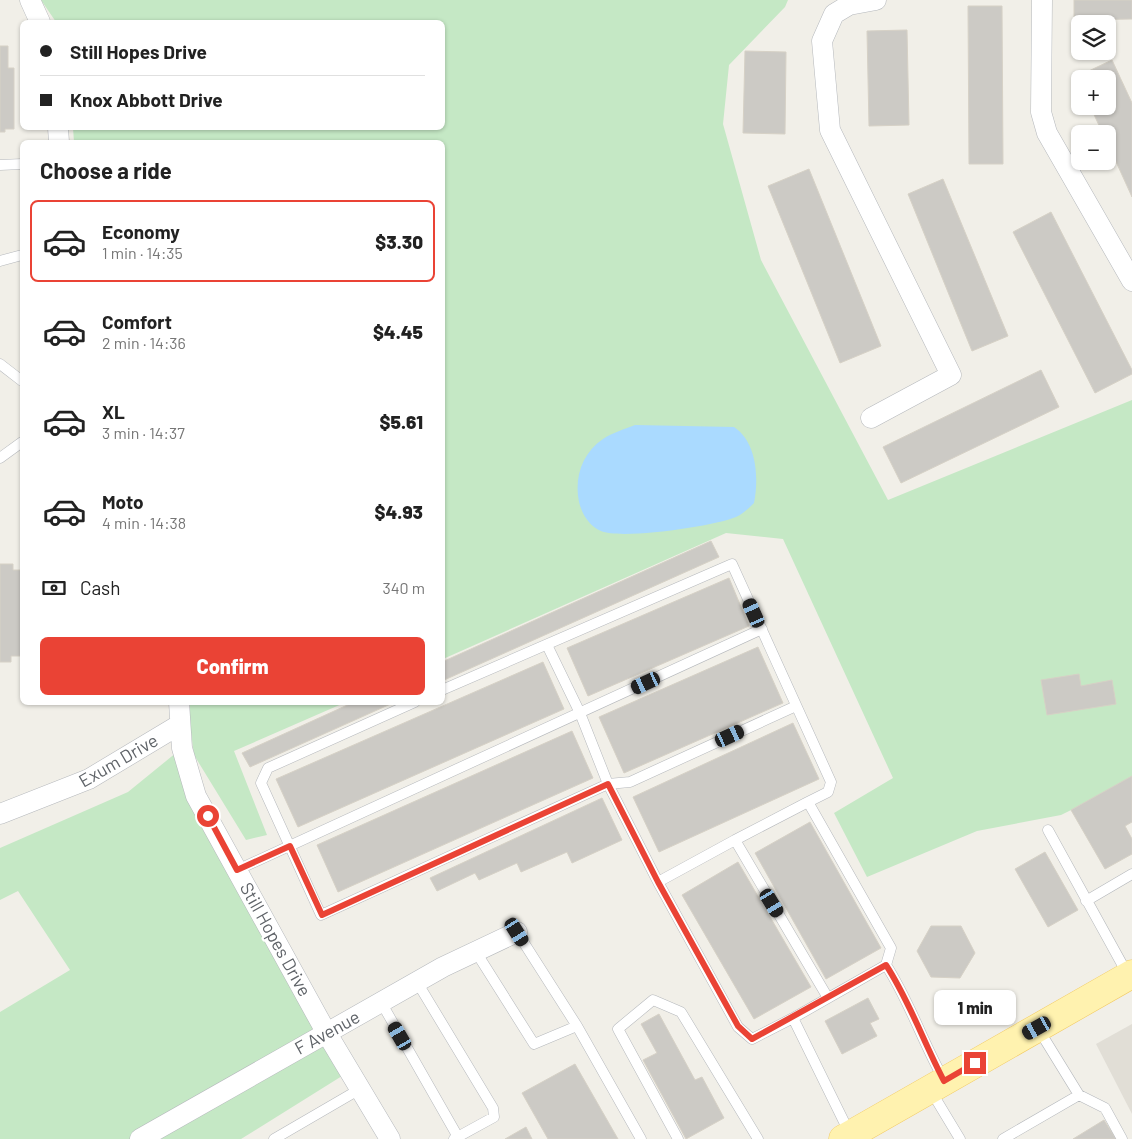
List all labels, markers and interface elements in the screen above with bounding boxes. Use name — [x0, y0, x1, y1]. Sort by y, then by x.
map controls — [1071, 15, 1116, 170]
button: layers — [1071, 15, 1116, 60]
text: Still Hopes Drive — [70, 40, 207, 63]
button: + — [1071, 70, 1116, 115]
text: Knox Abbott Drive — [70, 88, 223, 111]
button: − — [1071, 125, 1116, 170]
text: Choose a ride — [40, 157, 172, 183]
icon: car — [42, 219, 87, 264]
text: Economy — [102, 220, 180, 243]
text: $3.30 — [375, 230, 423, 253]
text: 1 min · 14:35 — [102, 243, 183, 262]
icon: car — [42, 309, 87, 354]
text: Comfort — [102, 310, 172, 333]
text: $4.45 — [373, 320, 423, 343]
text: 2 min · 14:36 — [102, 333, 186, 352]
icon: car — [42, 399, 87, 444]
text: XL — [102, 400, 125, 423]
text: $5.61 — [380, 410, 423, 433]
text: 3 min · 14:37 — [102, 423, 185, 442]
icon: car — [42, 489, 87, 534]
text: Moto — [102, 490, 144, 513]
text: $4.93 — [375, 500, 423, 523]
text: 4 min · 14:38 — [102, 513, 186, 532]
icon: cash — [40, 574, 68, 602]
text: Cash — [80, 576, 121, 599]
text: 340 m — [382, 578, 425, 597]
car — [741, 596, 766, 630]
button: Confirm — [40, 637, 425, 695]
car — [629, 670, 662, 696]
car — [713, 723, 746, 749]
street label: Exum Drive — [75, 729, 161, 791]
route start — [197, 805, 219, 827]
street label: Still Hopes Drive — [236, 878, 316, 1000]
car — [757, 886, 786, 920]
car — [502, 915, 531, 949]
callout: 1 min — [934, 990, 1016, 1026]
text: 1 min — [957, 998, 993, 1017]
street label: F Avenue — [291, 1005, 363, 1059]
car — [1020, 1014, 1053, 1042]
car — [386, 1019, 413, 1053]
route end — [964, 1052, 986, 1074]

